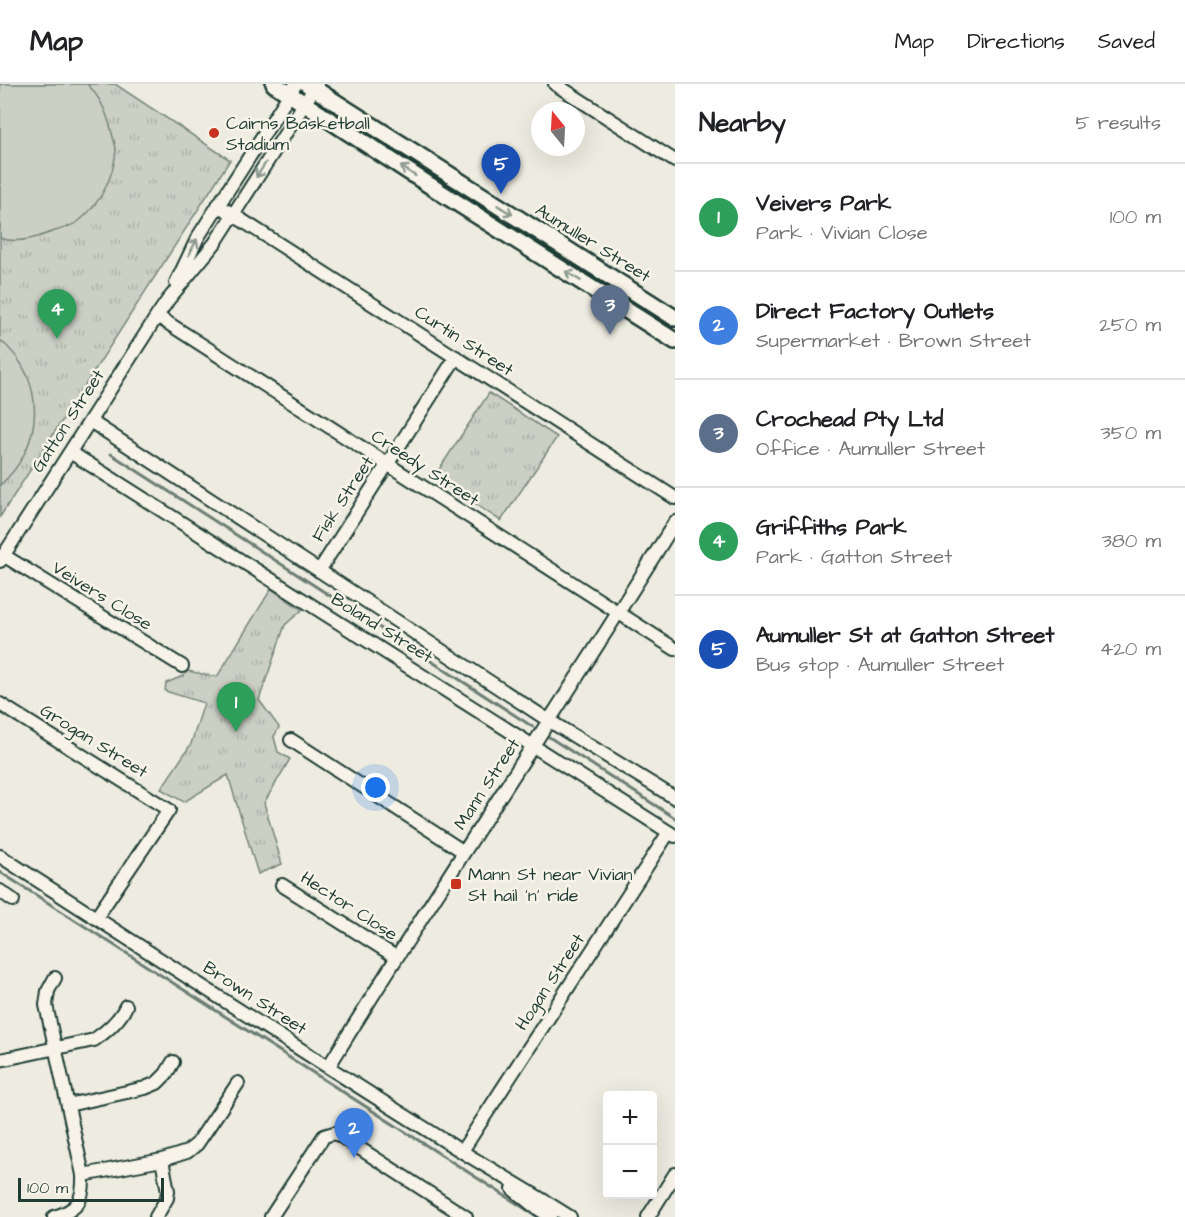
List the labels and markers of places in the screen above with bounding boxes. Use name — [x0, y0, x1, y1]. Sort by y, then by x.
place label: Cairns Basketball Stadium — [226, 111, 370, 157]
marker: Cairns Basketball Stadium — [207, 126, 221, 140]
pin: 5 — [482, 144, 520, 194]
pin: 3 — [590, 286, 630, 335]
pin: 4 — [38, 290, 76, 339]
pin: 1 — [216, 682, 256, 732]
place label: Mann St near Vivian St hail 'n' ride — [468, 862, 633, 908]
marker: Mann St near Vivian St hail 'n' ride — [449, 877, 463, 891]
pin: 2 — [334, 1108, 374, 1158]

